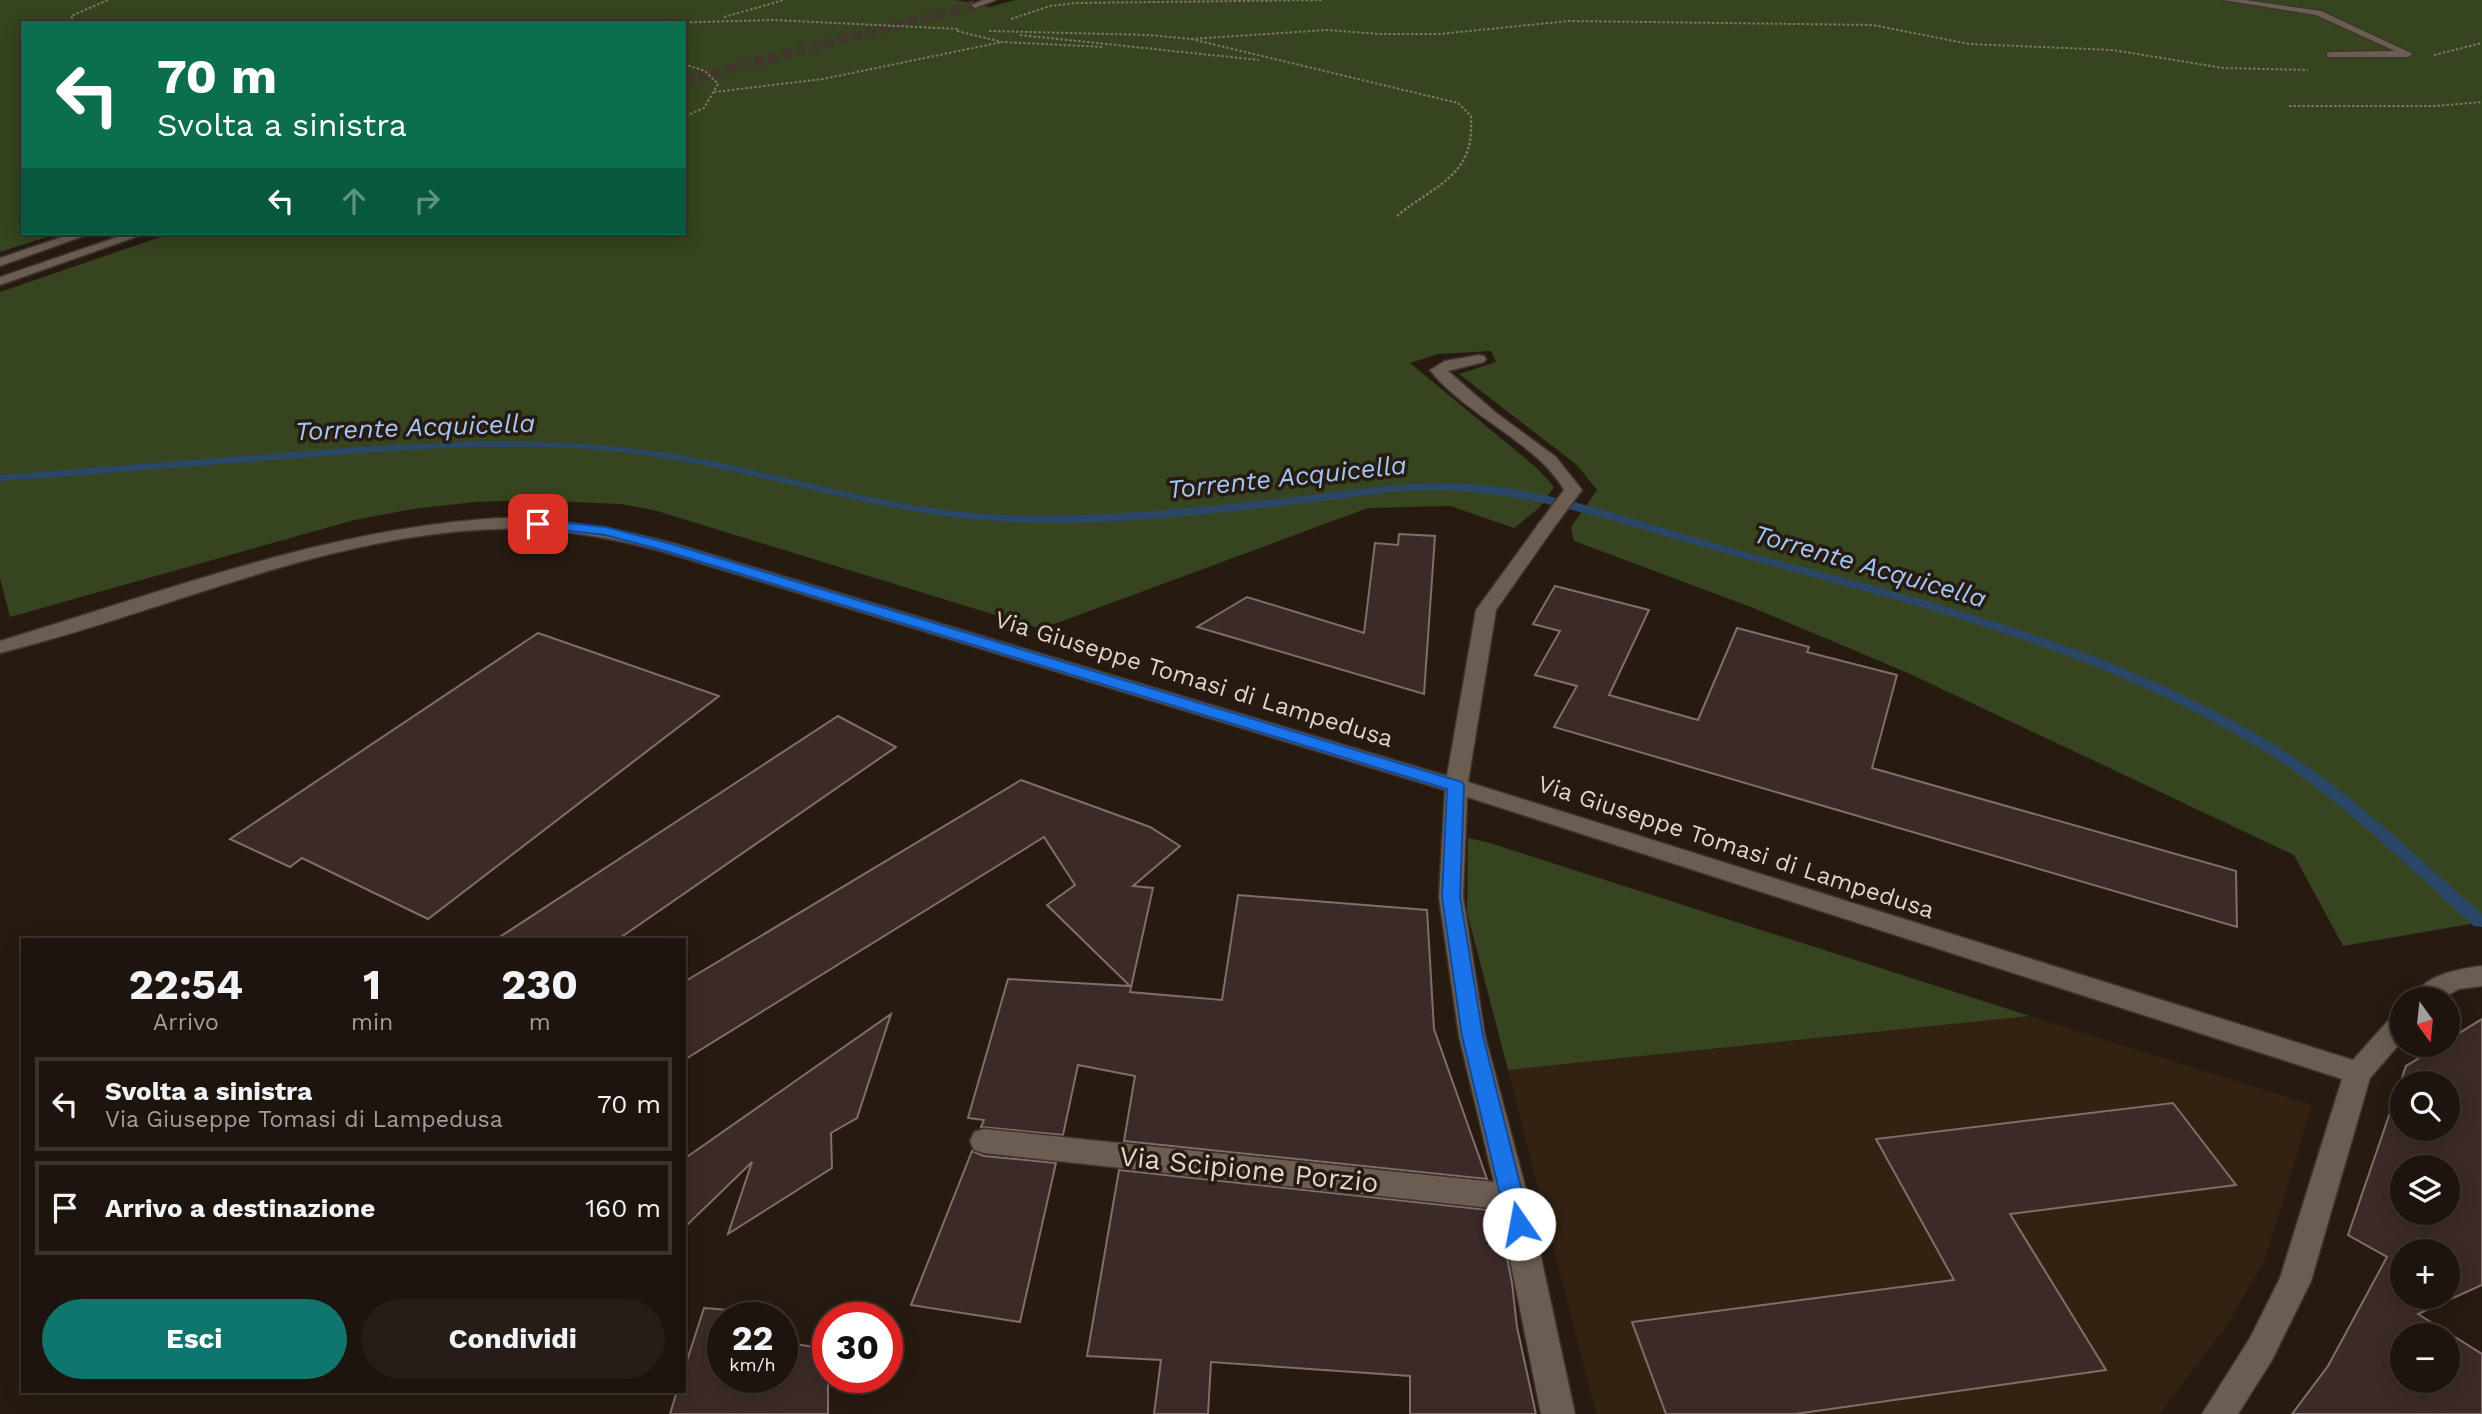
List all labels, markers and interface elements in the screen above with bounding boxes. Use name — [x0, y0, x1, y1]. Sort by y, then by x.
text: 70 m — [157, 47, 277, 105]
icon: left — [42, 49, 133, 140]
text: Svolta a sinistra — [157, 106, 407, 144]
icon: left — [262, 182, 300, 220]
icon: ahead — [335, 182, 373, 220]
icon: right — [408, 182, 446, 220]
water label: Torrente Acquicella — [294, 408, 536, 446]
water label: Torrente Acquicella — [1166, 450, 1408, 504]
pin — [508, 494, 568, 554]
icon: arrive — [519, 505, 557, 543]
water label: Torrente Acquicella — [1750, 518, 1990, 614]
street label: Via Giuseppe Tomasi di Lampedusa — [991, 605, 1397, 753]
street label: Via Giuseppe Tomasi di Lampedusa — [1534, 770, 1938, 924]
text: 22:54 — [129, 960, 243, 1009]
text: 1 — [363, 960, 381, 1009]
text: 230 — [501, 960, 578, 1009]
north arrow — [2390, 987, 2460, 1057]
map controls — [2390, 987, 2460, 1393]
text: Arrivo — [153, 1009, 219, 1036]
text: min — [351, 1009, 393, 1036]
text: m — [529, 1009, 551, 1036]
button: search — [2390, 1071, 2460, 1141]
text: Svolta a sinistra — [105, 1076, 312, 1106]
icon: left — [46, 1085, 84, 1123]
text: 70 m — [597, 1089, 661, 1119]
text: Via Giuseppe Tomasi di Lampedusa — [105, 1106, 503, 1133]
street label: Via Scipione Porzio — [1118, 1139, 1380, 1200]
button: layers — [2390, 1155, 2460, 1225]
position arrow — [1482, 1187, 1556, 1261]
icon: arrive — [46, 1189, 84, 1227]
text: Arrivo a destinazione — [105, 1193, 375, 1223]
text: 160 m — [585, 1193, 661, 1223]
button: + — [2390, 1239, 2460, 1309]
button: Esci — [42, 1299, 347, 1379]
button: Condividi — [361, 1299, 665, 1379]
speed limit sign: 30 — [812, 1302, 903, 1393]
text: 22 — [732, 1317, 773, 1359]
button: − — [2390, 1323, 2460, 1393]
text: km/h — [729, 1354, 776, 1375]

